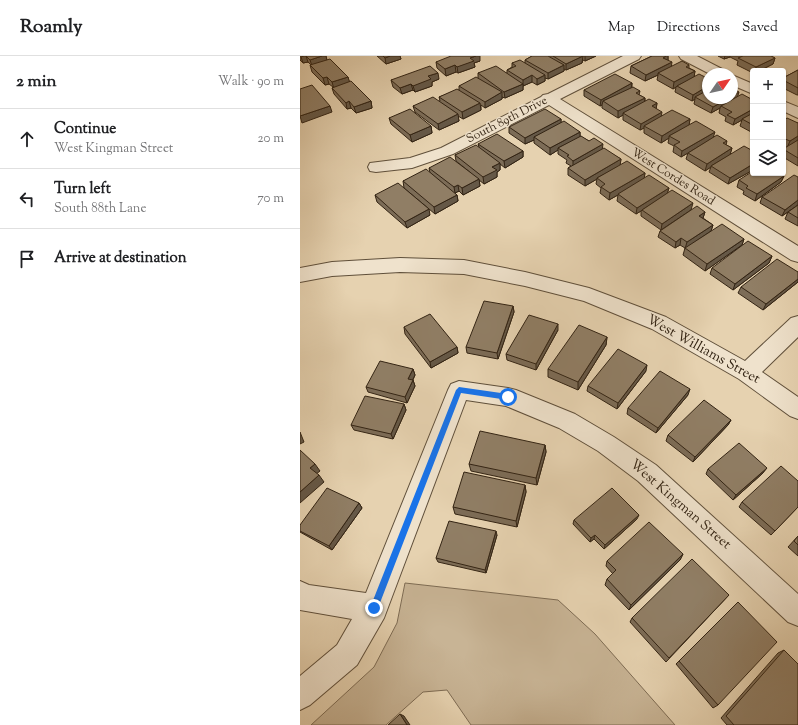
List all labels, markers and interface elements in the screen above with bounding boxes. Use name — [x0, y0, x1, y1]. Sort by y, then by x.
text: Roamly — [20, 14, 83, 41]
text: Map — [608, 18, 635, 38]
text: Directions — [657, 18, 720, 38]
text: Saved — [742, 18, 778, 38]
north arrow — [702, 68, 738, 104]
map controls — [750, 68, 786, 176]
button: + — [750, 68, 786, 104]
text: 2 min — [16, 70, 57, 94]
text: Walk · 90 m — [218, 73, 284, 91]
street label: South 89th Drive — [463, 92, 551, 148]
button: − — [750, 104, 786, 140]
text: Continue — [54, 119, 116, 140]
icon: ahead — [16, 128, 38, 150]
text: 20 m — [258, 130, 284, 148]
text: West Kingman Street — [54, 140, 173, 158]
button: layers — [750, 140, 786, 176]
street label: West Cordes Road — [628, 144, 719, 210]
text: Turn left — [54, 179, 111, 200]
icon: left — [16, 188, 38, 210]
text: 70 m — [257, 190, 284, 208]
text: South 88th Lane — [54, 200, 146, 218]
icon: arrive — [16, 248, 38, 270]
text: Arrive at destination — [54, 248, 187, 269]
street label: West Williams Street — [643, 310, 764, 390]
route start — [499, 388, 517, 406]
street label: West Kingman Street — [625, 455, 735, 555]
route end — [365, 599, 383, 617]

